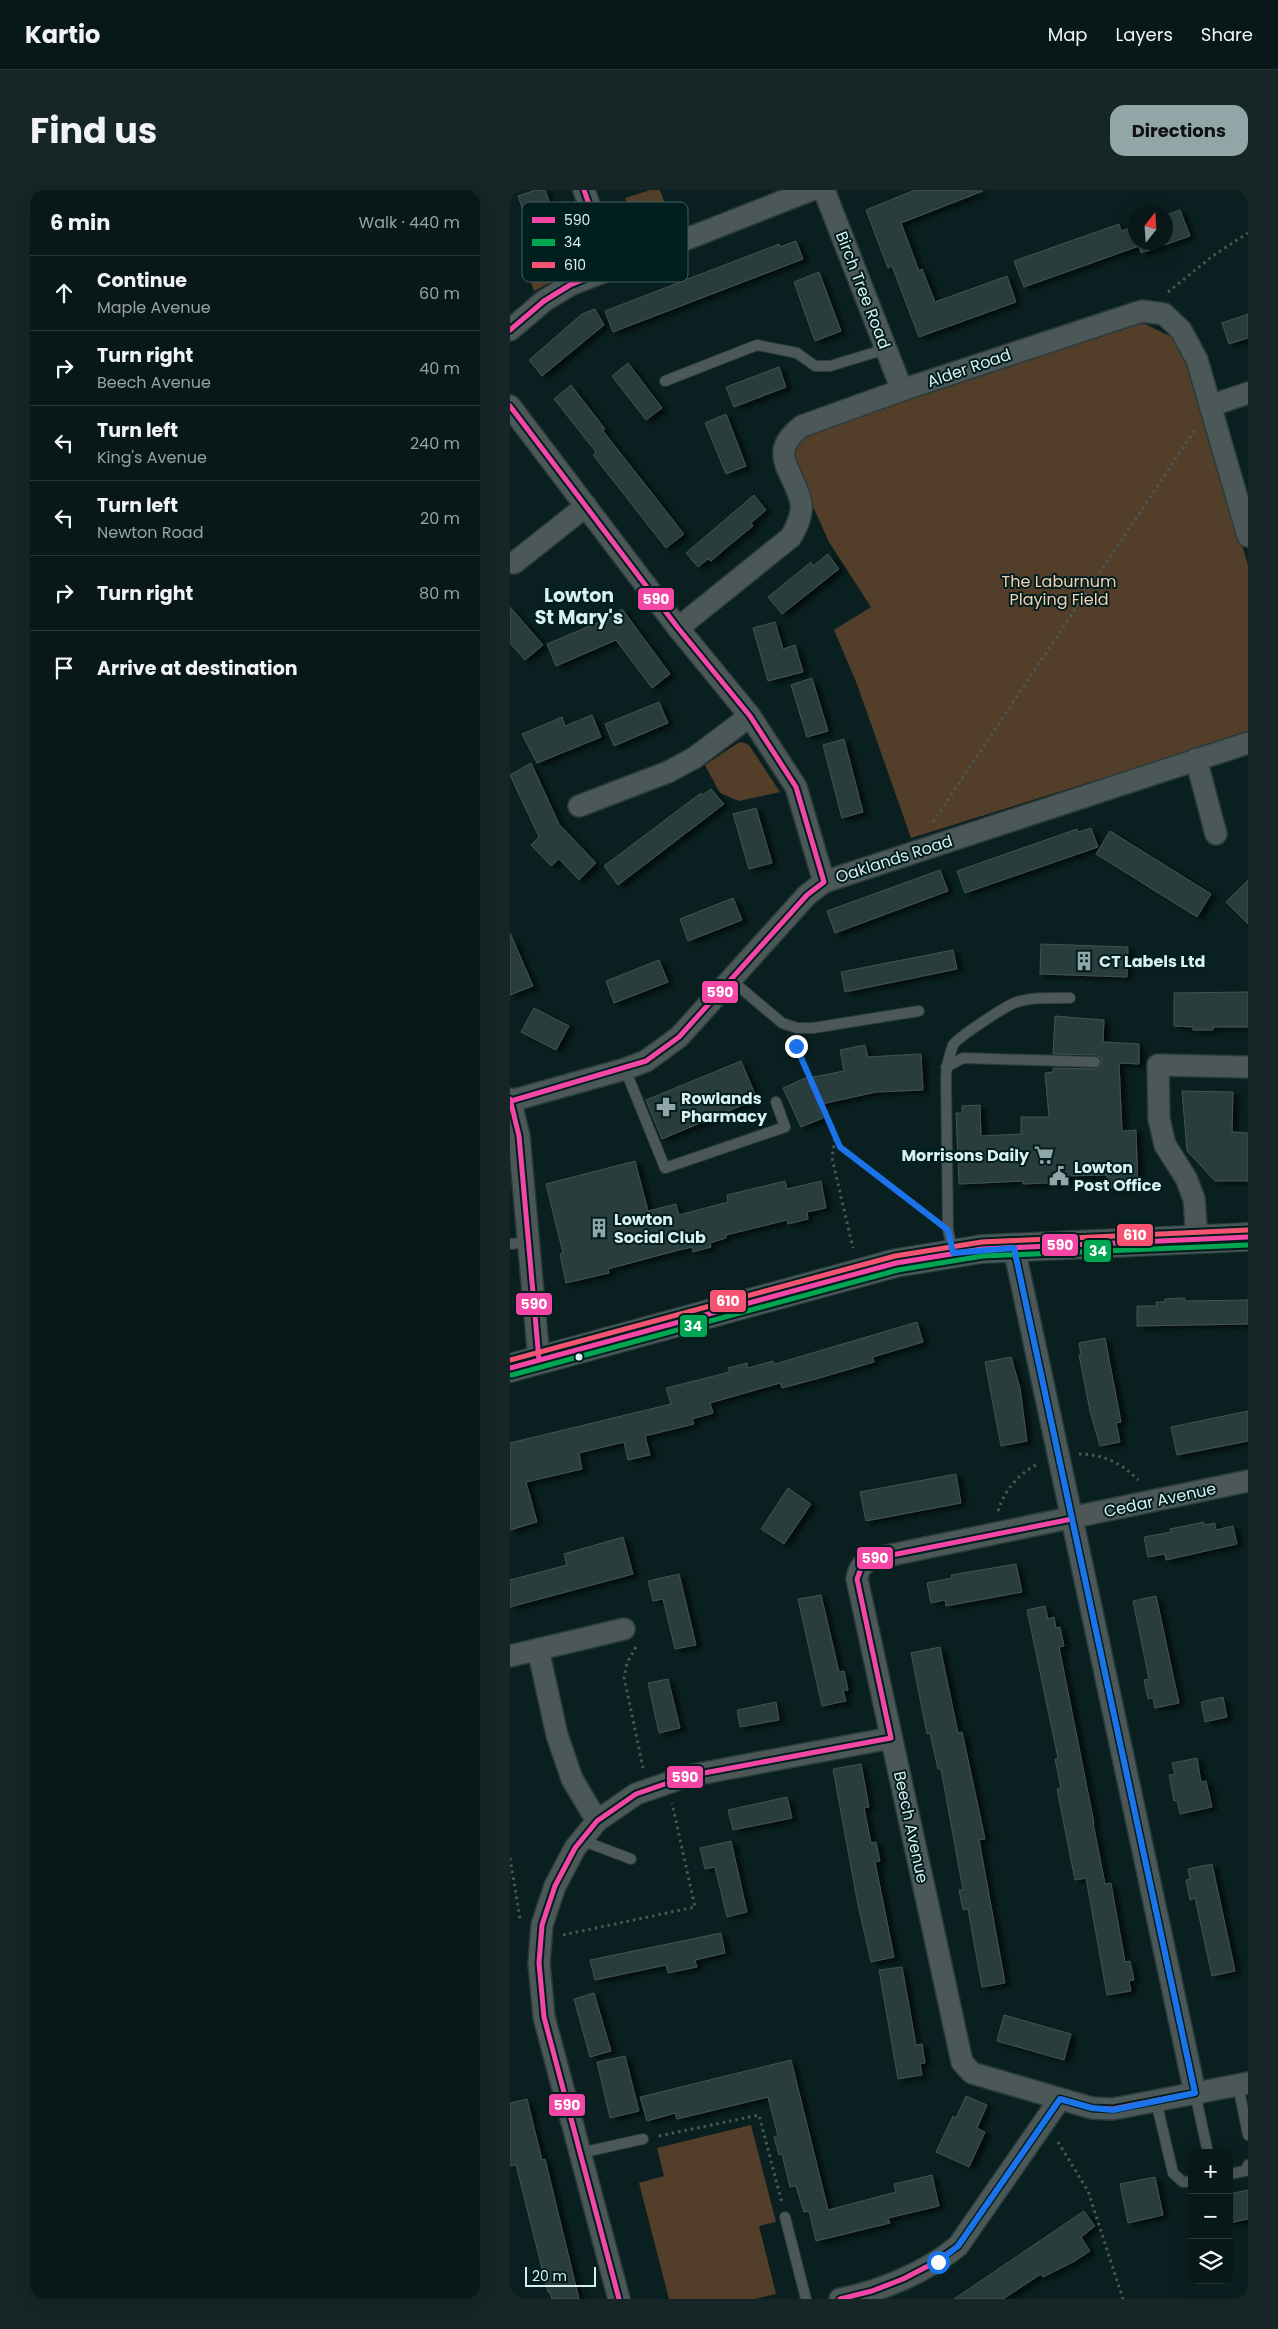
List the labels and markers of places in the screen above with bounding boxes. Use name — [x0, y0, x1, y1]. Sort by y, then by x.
building icon: CT Labels Ltd — [1073, 950, 1095, 972]
place label: CT Labels Ltd — [1099, 950, 1205, 973]
place label: Rowlands Pharmacy — [681, 1087, 768, 1128]
pharmacy icon: Rowlands Pharmacy — [655, 1096, 677, 1118]
place label: Morrisons Daily — [901, 1144, 1030, 1167]
supermarket icon: Morrisons Daily — [1033, 1144, 1055, 1166]
place label: Lowton Post Office — [1074, 1156, 1161, 1197]
public building icon: Lowton Post Office — [1048, 1165, 1070, 1187]
place label: Lowton Social Club — [614, 1208, 706, 1249]
building icon: Lowton Social Club — [588, 1217, 610, 1239]
unlabelled marker — [574, 1352, 584, 1362]

